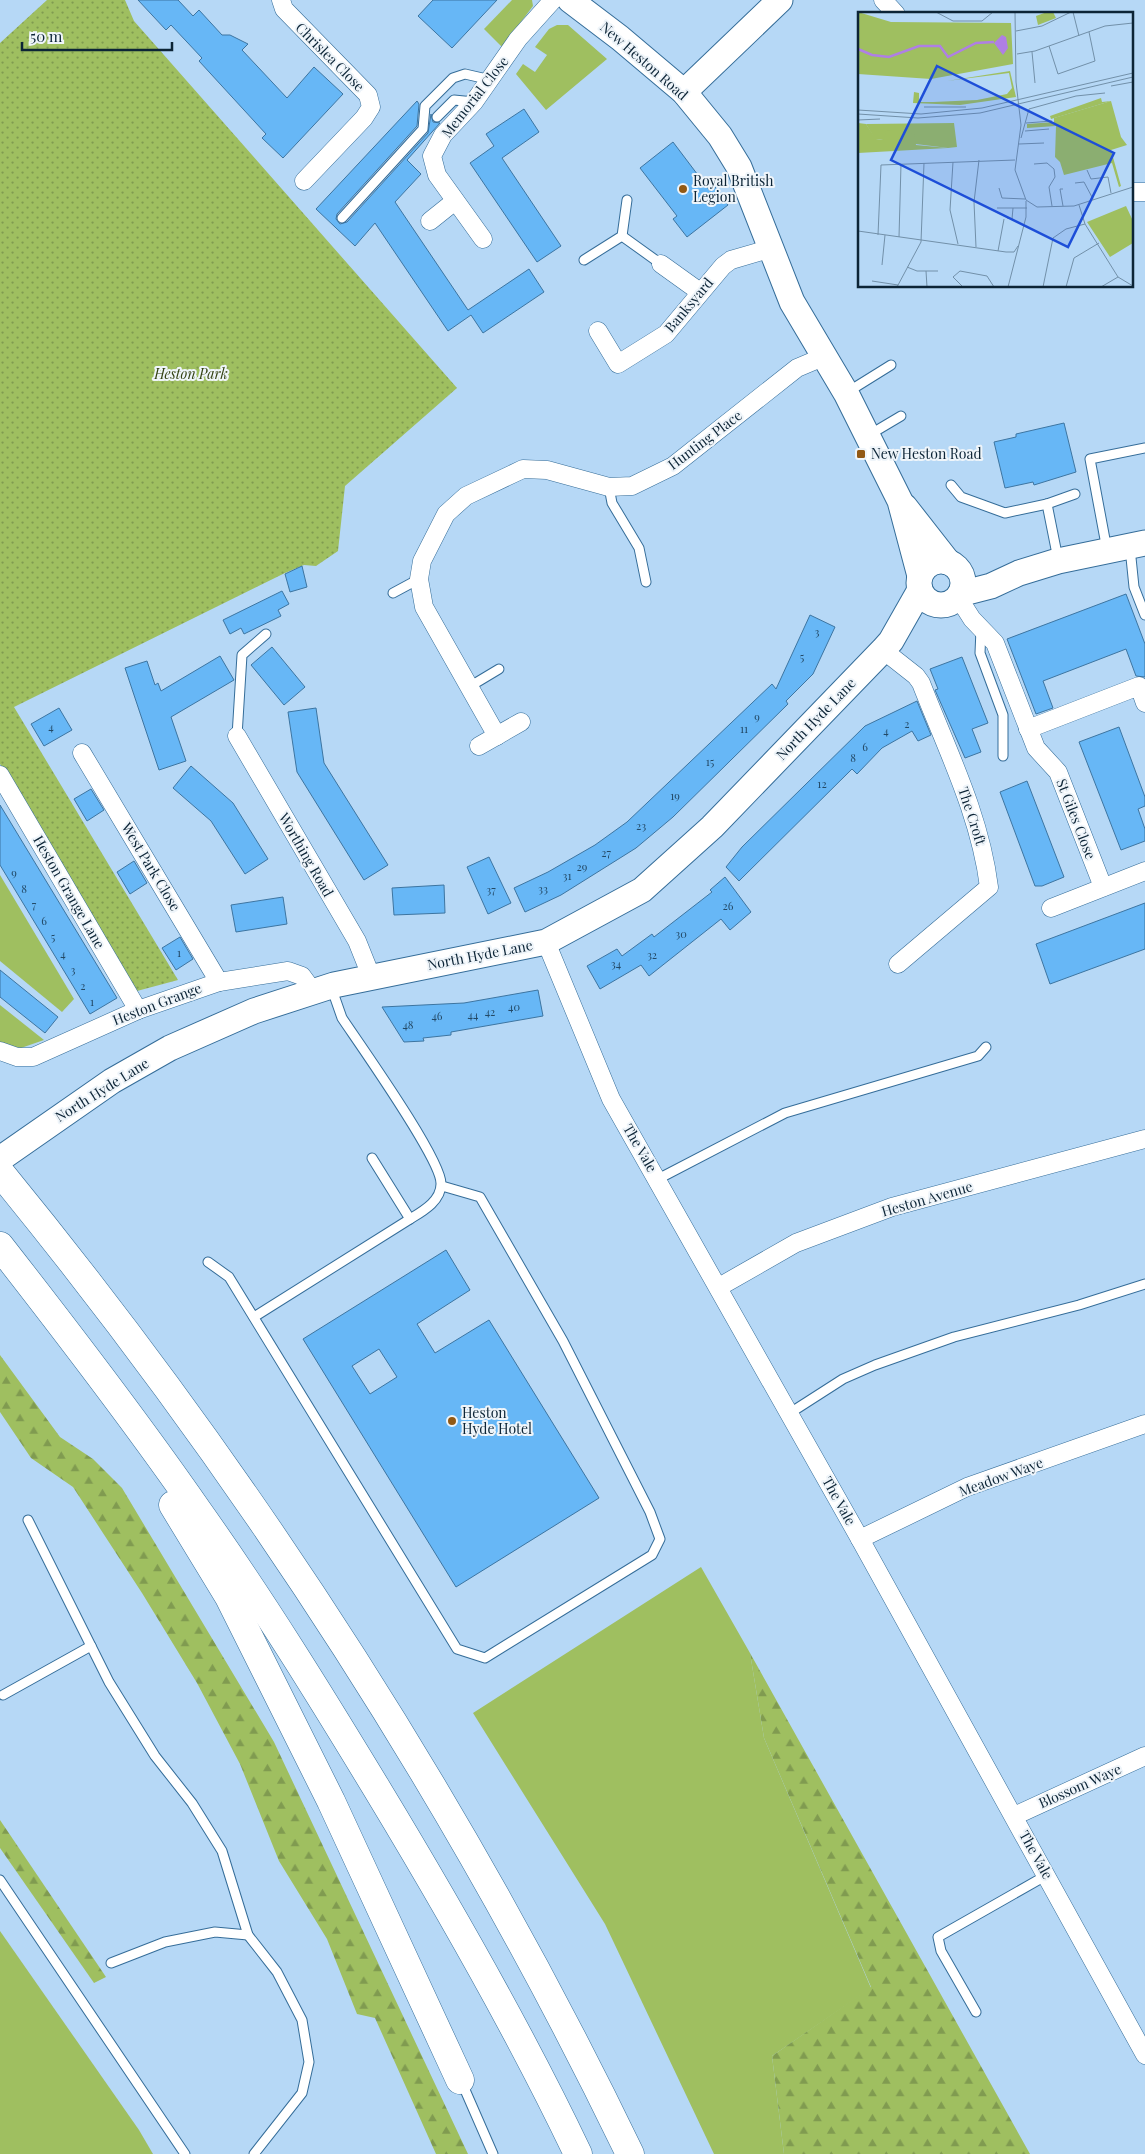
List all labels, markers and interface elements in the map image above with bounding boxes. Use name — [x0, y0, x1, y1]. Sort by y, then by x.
inset map — [858, 12, 1132, 288]
street label: New Heston Road — [596, 17, 692, 104]
street label: Chrislea Close — [292, 18, 369, 95]
scale bar — [22, 20, 172, 52]
text: 50 m — [30, 26, 63, 46]
street label: Memorial Close — [437, 52, 512, 141]
place label: Royal British Legion — [693, 171, 774, 206]
marker: Royal British Legion — [677, 183, 689, 195]
street label: Banksyard — [660, 273, 717, 336]
park label: Heston Park — [153, 364, 228, 383]
street label: Hunting Place — [664, 406, 746, 474]
place label: New Heston Road — [871, 444, 982, 463]
marker: New Heston Road — [855, 448, 867, 460]
house number: 3 — [815, 624, 820, 639]
house number: 5 — [800, 649, 805, 664]
street label: North Hyde Lane — [772, 674, 860, 764]
house number: 9 — [754, 709, 760, 724]
house number: 2 — [904, 716, 910, 731]
house number: 4 — [48, 719, 54, 734]
house number: 11 — [740, 721, 748, 736]
house number: 4 — [883, 723, 889, 738]
house number: 6 — [862, 739, 868, 754]
house number: 8 — [850, 750, 856, 765]
house number: 15 — [706, 754, 715, 769]
house number: 12 — [817, 776, 827, 791]
street label: St Giles Close — [1052, 776, 1101, 862]
street label: The Croft — [954, 784, 991, 848]
house number: 19 — [670, 788, 680, 803]
street label: Worthing Road — [274, 808, 338, 900]
street label: West Park Close — [117, 818, 185, 914]
house number: 23 — [636, 818, 646, 833]
street label: Heston Grange Lane — [29, 832, 110, 952]
house number: 27 — [601, 845, 611, 860]
house number: 29 — [577, 859, 588, 874]
house number: 9 — [11, 865, 17, 880]
house number: 31 — [562, 868, 572, 883]
house number: 8 — [21, 881, 27, 896]
house number: 33 — [538, 881, 548, 896]
house number: 37 — [486, 882, 496, 897]
house number: 7 — [32, 897, 37, 912]
house number: 26 — [723, 898, 734, 913]
house number: 6 — [41, 913, 47, 928]
house number: 30 — [675, 926, 687, 941]
house number: 5 — [51, 929, 56, 944]
street label: North Hyde Lane — [426, 935, 534, 974]
house number: 1 — [177, 945, 181, 960]
house number: 4 — [60, 946, 66, 961]
house number: 32 — [647, 947, 657, 962]
house number: 34 — [611, 956, 622, 971]
house number: 3 — [71, 962, 76, 977]
house number: 2 — [80, 978, 86, 993]
street label: Heston Grange — [110, 978, 204, 1029]
house number: 1 — [90, 994, 94, 1009]
house number: 40 — [508, 999, 520, 1014]
house number: 42 — [485, 1004, 495, 1019]
house number: 44 — [468, 1007, 479, 1022]
house number: 46 — [431, 1008, 443, 1023]
house number: 48 — [402, 1017, 414, 1032]
street label: North Hyde Lane — [51, 1053, 152, 1126]
street label: The Vale — [619, 1120, 662, 1175]
street label: Heston Avenue — [879, 1176, 975, 1221]
place label: Heston Hyde Hotel — [462, 1403, 532, 1438]
marker: Heston Hyde Hotel — [446, 1415, 458, 1427]
street label: Meadow Waye — [956, 1453, 1045, 1501]
street label: The Vale — [818, 1473, 861, 1528]
street label: Blossom Waye — [1035, 1759, 1124, 1812]
street label: The Vale — [1015, 1827, 1058, 1882]

